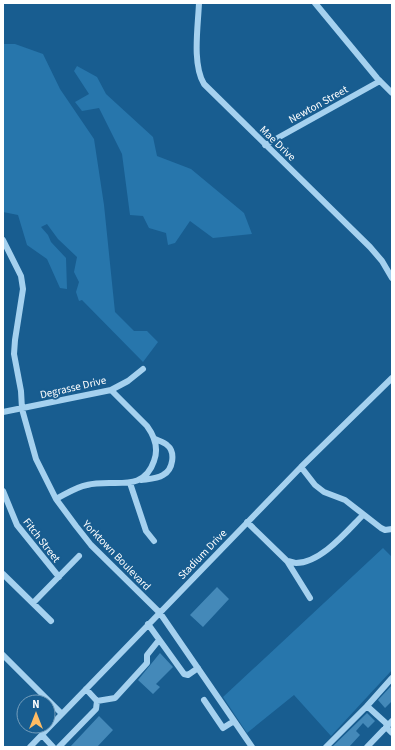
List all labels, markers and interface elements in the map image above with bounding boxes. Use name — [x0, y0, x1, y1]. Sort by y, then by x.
street label: Newton Street — [286, 82, 351, 127]
street label: Mae Drive — [256, 122, 299, 165]
street label: Degrasse Drive — [39, 372, 108, 402]
street label: Fitch Street — [20, 515, 64, 566]
street label: Yorktown Boulevard — [78, 516, 154, 594]
street label: Stadium Drive — [175, 526, 231, 583]
north arrow — [16, 694, 56, 734]
text: N — [32, 697, 40, 712]

